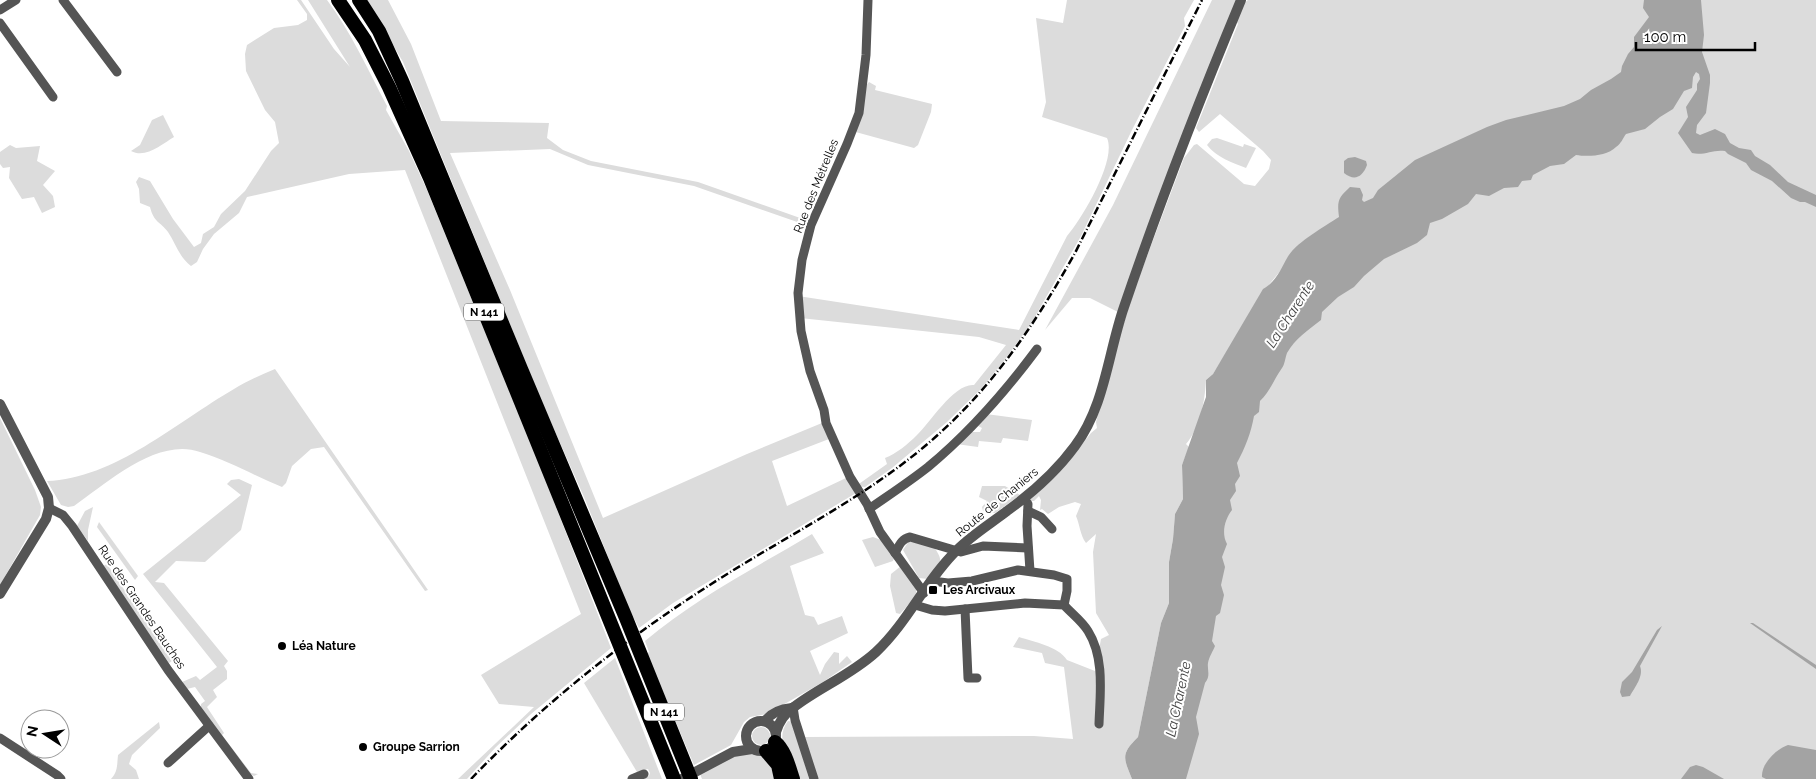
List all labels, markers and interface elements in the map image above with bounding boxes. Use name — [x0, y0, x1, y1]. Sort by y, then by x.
scale bar — [1636, 20, 1755, 52]
text: 100 m — [1644, 28, 1686, 46]
street label: Rue des Métrelles — [791, 137, 841, 235]
water label: La Charente — [1262, 277, 1318, 350]
road number: N 141 — [464, 304, 504, 320]
street label: Route de Chaniers — [953, 464, 1041, 540]
street label: Rue des Grandes Bauches — [95, 543, 189, 672]
place label: Les Arcivaux — [943, 583, 1016, 597]
marker: Les Arcivaux — [927, 584, 939, 596]
place label: Léa Nature — [292, 639, 356, 653]
marker: Léa Nature — [276, 640, 288, 652]
water label: La Charente — [1162, 659, 1194, 738]
road number: N 141 — [644, 704, 684, 720]
north arrow — [20, 709, 70, 759]
text: N — [23, 724, 41, 738]
place label: Groupe Sarrion — [373, 740, 460, 754]
marker: Groupe Sarrion — [357, 741, 369, 753]

